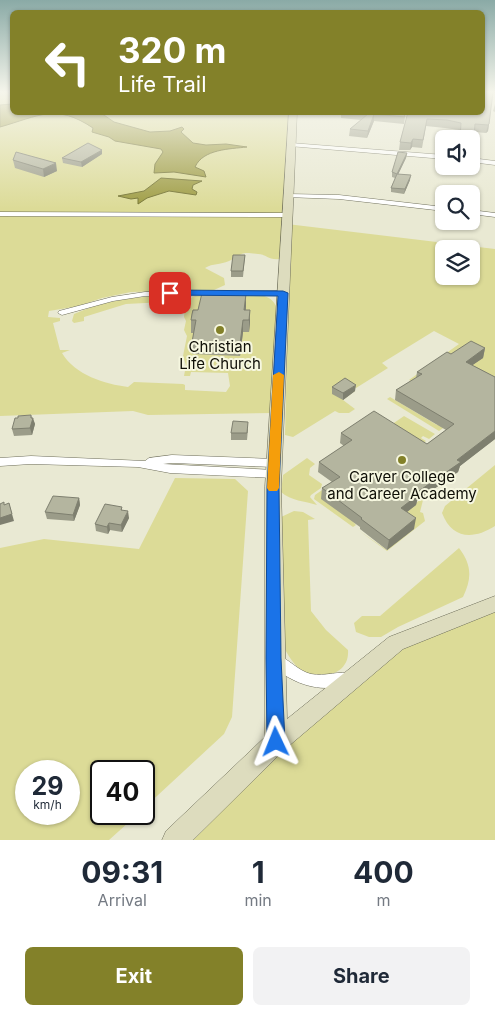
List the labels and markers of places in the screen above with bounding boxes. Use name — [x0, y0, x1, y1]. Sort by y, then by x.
pin — [149, 272, 191, 314]
marker: Christian Life Church — [214, 324, 226, 336]
place label: Christian Life Church — [179, 337, 261, 373]
marker: Carver College and Career Academy — [396, 454, 408, 466]
place label: Carver College and Career Academy — [327, 467, 477, 503]

